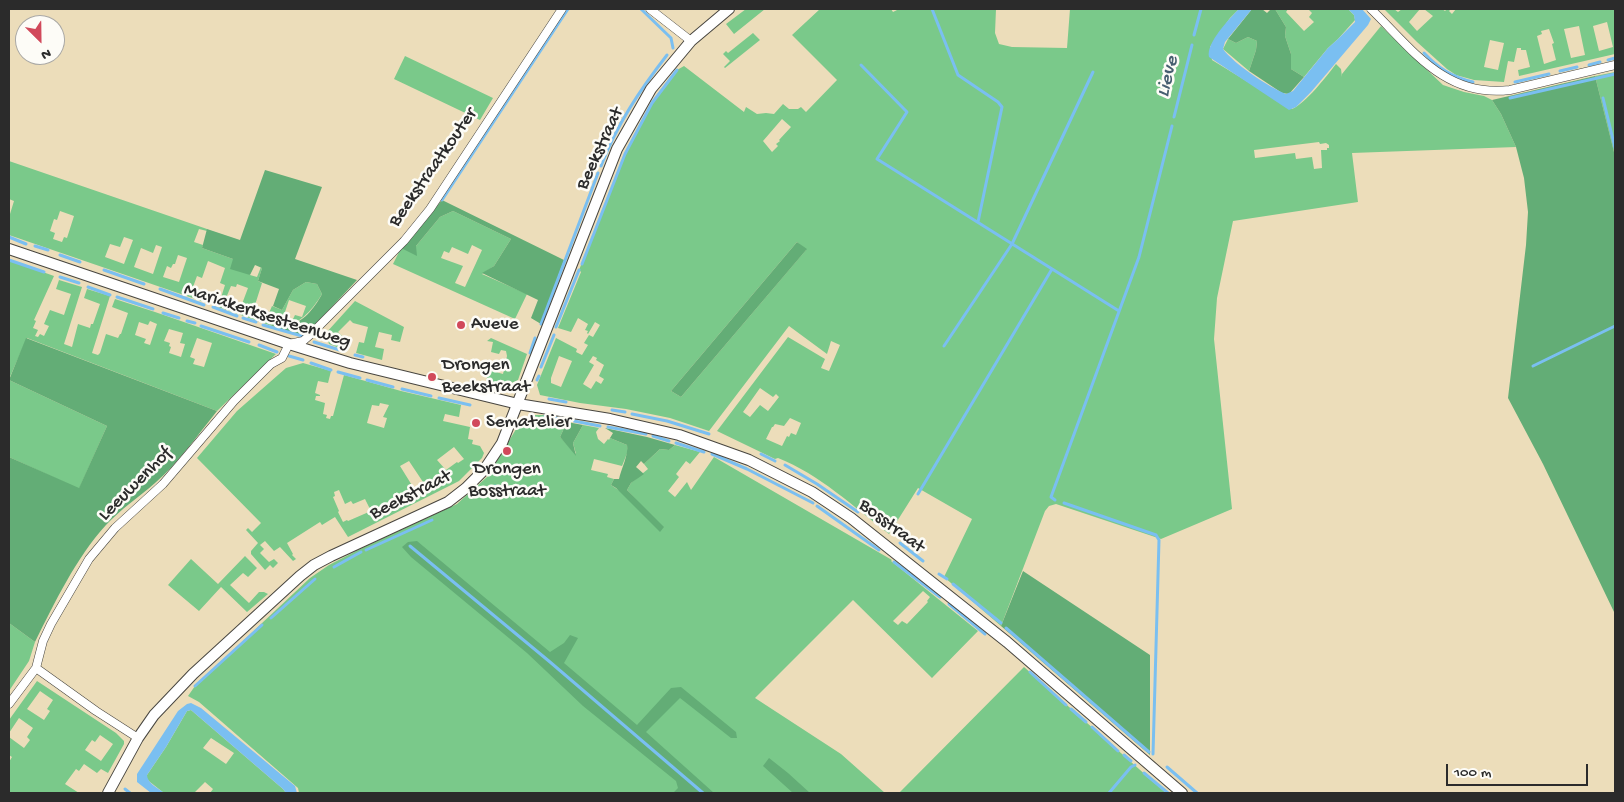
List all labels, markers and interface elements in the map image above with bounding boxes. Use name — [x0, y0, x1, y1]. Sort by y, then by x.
north arrow — [15, 15, 65, 65]
text: N — [38, 44, 53, 63]
water label: Lieve — [1152, 54, 1186, 100]
street label: Beekstraatkouter — [385, 104, 483, 232]
street label: Beekstraat — [572, 104, 630, 194]
street label: Mariakerksesteenweg — [181, 279, 353, 355]
place label: Aveve — [471, 314, 519, 336]
marker: Aveve — [455, 319, 467, 331]
place label: Drongen Beekstraat — [442, 355, 530, 399]
marker: Drongen Beekstraat — [426, 371, 438, 383]
place label: Sematelier — [486, 412, 571, 434]
marker: Sematelier — [470, 417, 482, 429]
street label: Leeuwenhof — [94, 443, 178, 527]
marker: Drongen Bosstraat — [501, 445, 513, 457]
place label: Drongen Bosstraat — [469, 459, 545, 503]
street label: Beekstraat — [367, 466, 455, 526]
street label: Bosstraat — [853, 495, 929, 559]
scale bar — [1449, 754, 1592, 786]
text: 100 m — [1454, 764, 1491, 782]

